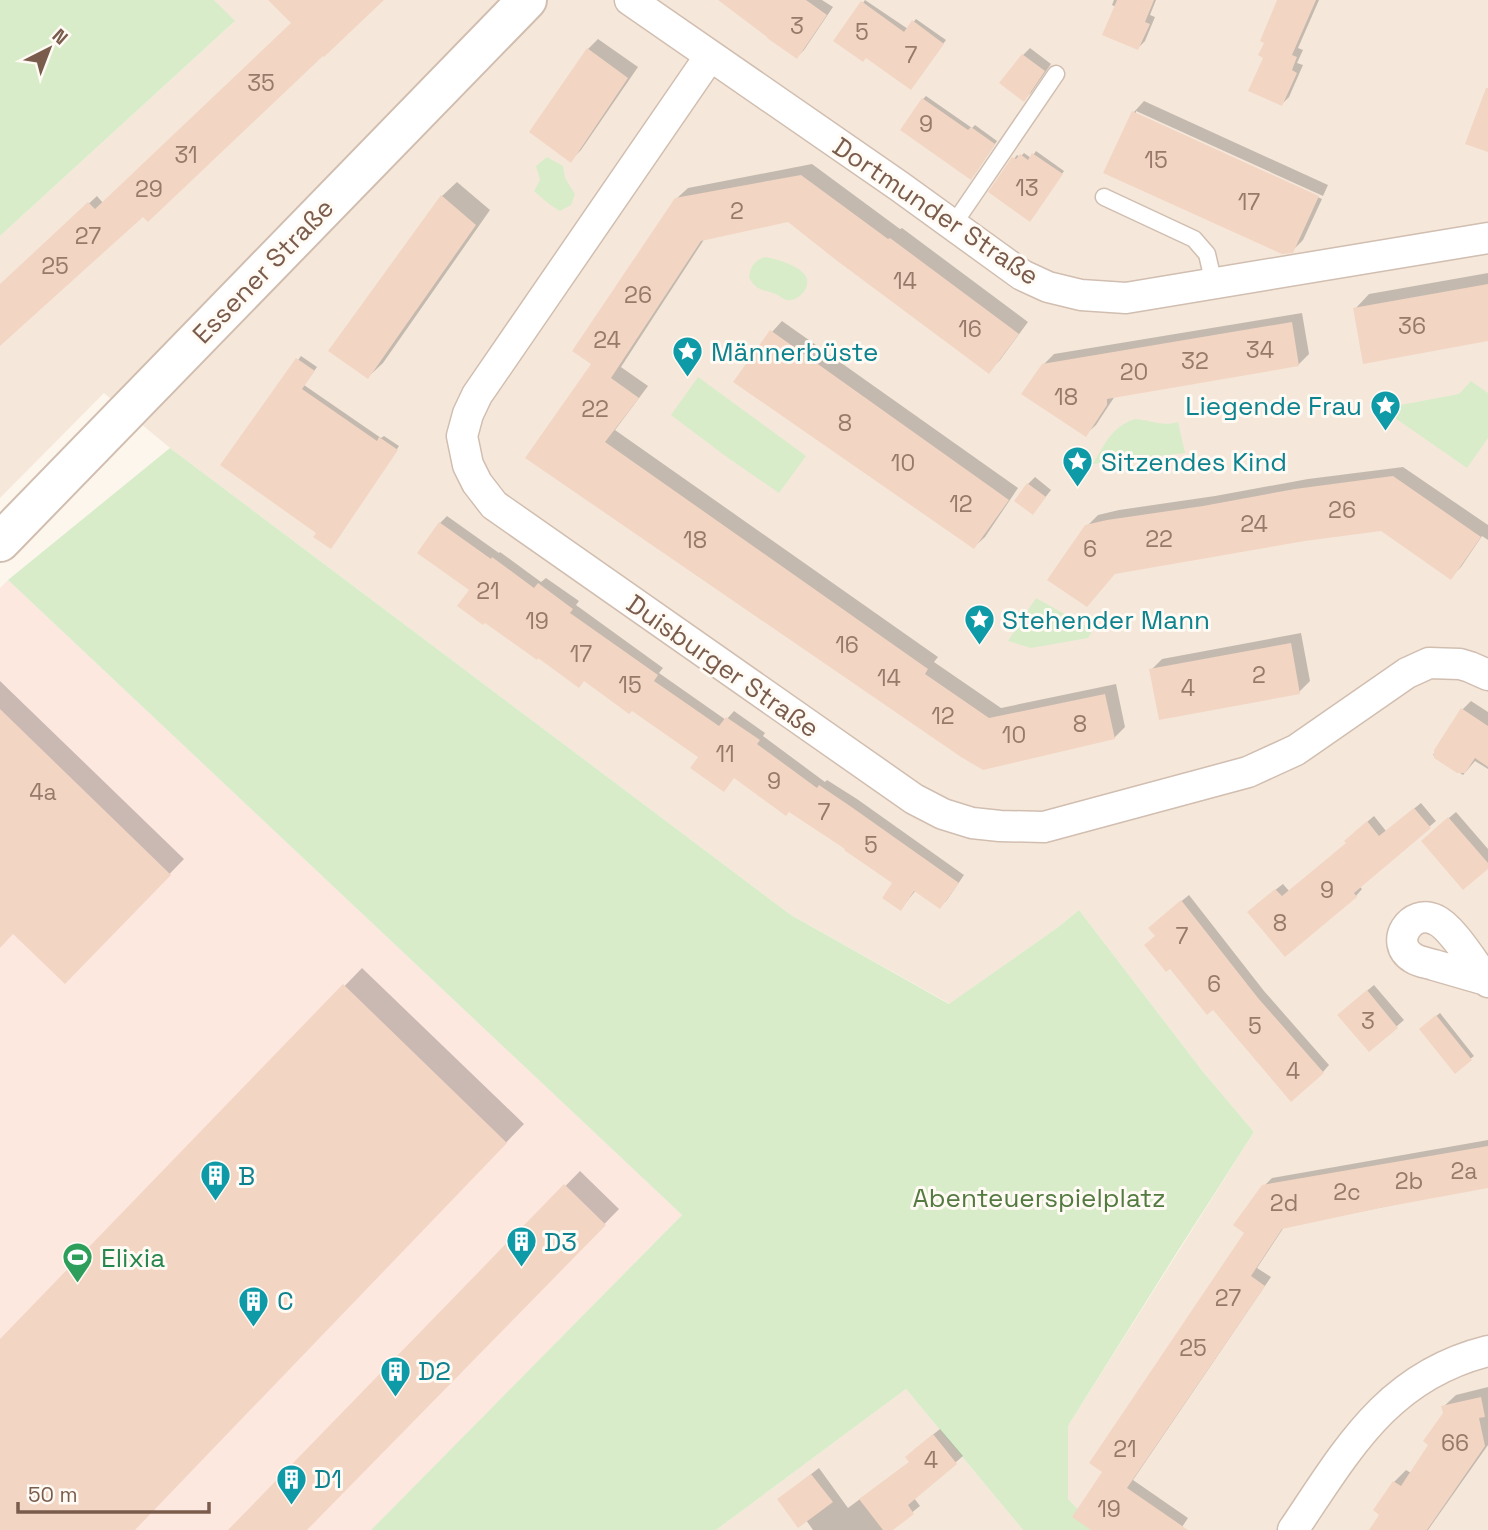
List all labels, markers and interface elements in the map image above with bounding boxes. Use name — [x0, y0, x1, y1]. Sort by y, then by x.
house number: 3 — [790, 11, 804, 41]
north arrow — [14, 14, 84, 84]
house number: 5 — [855, 17, 869, 47]
text: N — [47, 23, 73, 50]
house number: 7 — [905, 40, 918, 70]
house number: 35 — [247, 68, 275, 98]
house number: 9 — [919, 109, 933, 139]
street label: Dortmunder Straße — [826, 129, 1046, 293]
house number: 31 — [174, 140, 198, 170]
house number: 15 — [1144, 145, 1168, 175]
house number: 13 — [1015, 173, 1039, 203]
house number: 29 — [135, 174, 163, 204]
house number: 17 — [1238, 187, 1260, 217]
street label: Essener Straße — [185, 191, 341, 351]
house number: 2 — [730, 196, 744, 226]
house number: 27 — [75, 221, 101, 251]
house number: 25 — [41, 251, 69, 281]
house number: 14 — [893, 266, 917, 296]
house number: 26 — [624, 280, 652, 310]
house number: 36 — [1398, 311, 1426, 341]
house number: 16 — [958, 314, 982, 344]
house number: 24 — [593, 325, 621, 355]
place icon: Männerbüste — [671, 335, 705, 379]
place label: Männerbüste — [711, 335, 878, 369]
house number: 34 — [1246, 335, 1274, 365]
house number: 32 — [1181, 346, 1209, 376]
house number: 20 — [1120, 357, 1148, 387]
house number: 18 — [1054, 382, 1078, 412]
place label: Liegende Frau — [1185, 389, 1362, 423]
place icon: Liegende Frau — [1368, 389, 1402, 433]
house number: 22 — [581, 394, 609, 424]
house number: 8 — [838, 408, 852, 438]
place icon: Sitzendes Kind — [1061, 445, 1095, 489]
place label: Sitzendes Kind — [1101, 445, 1287, 479]
house number: 10 — [891, 448, 915, 478]
house number: 12 — [949, 489, 973, 519]
house number: 26 — [1328, 495, 1356, 525]
house number: 24 — [1240, 509, 1268, 539]
house number: 22 — [1145, 524, 1173, 554]
house number: 18 — [683, 525, 707, 555]
house number: 6 — [1083, 534, 1097, 564]
house number: 21 — [476, 576, 500, 606]
street label: Duisburger Straße — [620, 587, 826, 745]
place icon: Stehender Mann — [962, 603, 996, 647]
place label: Stehender Mann — [1002, 603, 1210, 637]
house number: 19 — [525, 606, 549, 636]
house number: 16 — [835, 630, 859, 660]
house number: 17 — [570, 639, 592, 669]
house number: 2 — [1252, 660, 1266, 690]
house number: 14 — [877, 663, 901, 693]
house number: 15 — [618, 670, 642, 700]
house number: 4 — [1181, 673, 1195, 703]
house number: 12 — [931, 701, 955, 731]
house number: 8 — [1073, 709, 1087, 739]
house number: 10 — [1002, 720, 1026, 750]
house number: 11 — [715, 739, 735, 769]
house number: 9 — [767, 766, 781, 796]
house number: 4a — [29, 777, 57, 807]
house number: 7 — [818, 797, 831, 827]
house number: 5 — [864, 830, 878, 860]
house number: 9 — [1320, 875, 1334, 905]
house number: 8 — [1273, 908, 1287, 938]
house number: 7 — [1176, 921, 1189, 951]
house number: 6 — [1207, 969, 1221, 999]
house number: 3 — [1361, 1006, 1375, 1036]
house number: 5 — [1248, 1011, 1262, 1041]
house number: 4 — [1286, 1056, 1300, 1086]
house number: 2a — [1450, 1156, 1478, 1186]
building icon: B — [198, 1159, 232, 1203]
place label: B — [238, 1159, 255, 1193]
house number: 2b — [1395, 1166, 1423, 1196]
house number: 2c — [1333, 1177, 1361, 1207]
park label: Abenteuerspielplatz — [912, 1181, 1166, 1215]
house number: 2d — [1270, 1188, 1298, 1218]
building icon: D3 — [504, 1225, 538, 1269]
place label: D3 — [544, 1225, 577, 1259]
sports icon: Elixia — [61, 1241, 95, 1285]
place label: Elixia — [101, 1241, 165, 1275]
house number: 27 — [1215, 1283, 1241, 1313]
building icon: C — [237, 1284, 271, 1328]
place label: C — [277, 1284, 294, 1318]
house number: 25 — [1179, 1333, 1207, 1363]
building icon: D2 — [378, 1354, 412, 1398]
place label: D2 — [418, 1354, 451, 1388]
house number: 66 — [1441, 1428, 1469, 1458]
house number: 21 — [1113, 1434, 1137, 1464]
house number: 4 — [924, 1445, 938, 1475]
building icon: D1 — [274, 1462, 308, 1506]
place label: D1 — [314, 1462, 342, 1496]
scale bar — [18, 1470, 208, 1514]
text: 50 m — [28, 1481, 78, 1508]
house number: 19 — [1097, 1494, 1121, 1524]

